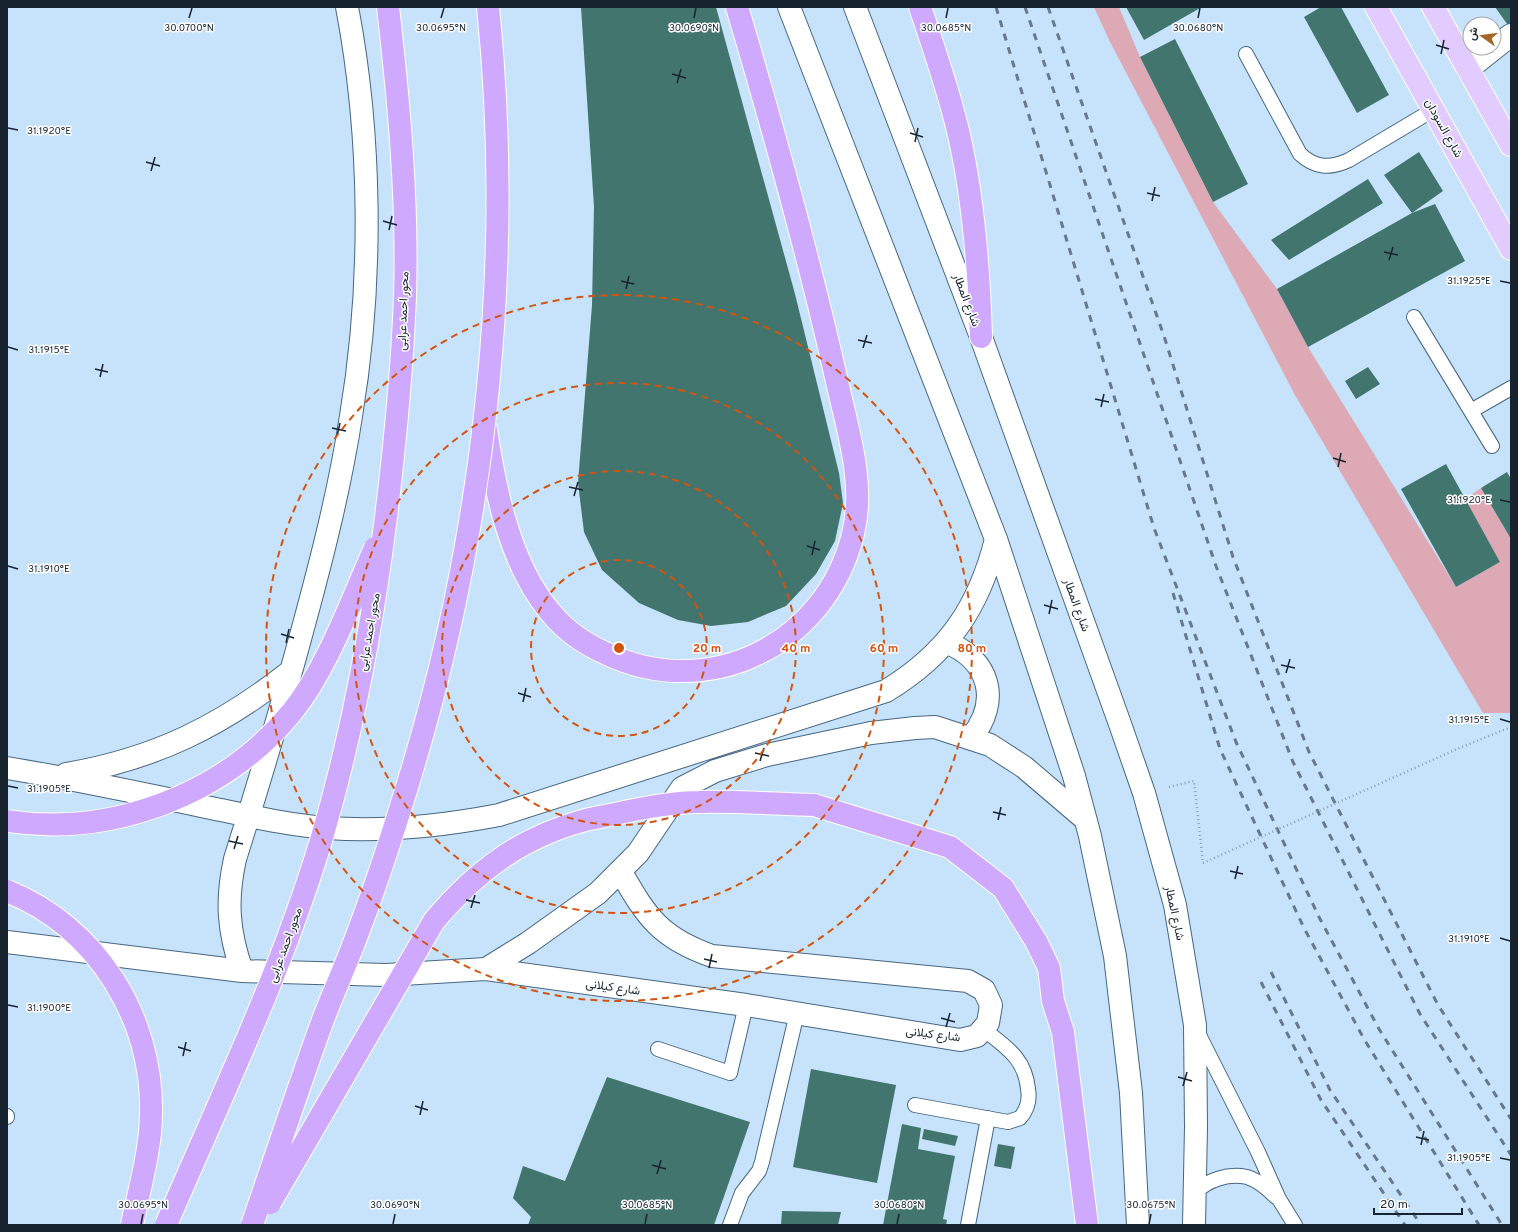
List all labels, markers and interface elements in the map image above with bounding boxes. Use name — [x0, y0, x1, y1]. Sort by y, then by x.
north arrow — [1462, 16, 1502, 56]
text: 30.0700°N — [164, 22, 214, 35]
text: 30.0695°N — [416, 22, 466, 35]
text: 30.0690°N — [669, 22, 719, 35]
text: 30.0685°N — [921, 22, 971, 35]
text: 30.0680°N — [1173, 22, 1223, 35]
text: ش — [1465, 26, 1482, 42]
street label: شارع السودان — [1420, 96, 1466, 161]
text: 31.1920°E — [27, 125, 71, 138]
street label: محور احمد عرابى — [395, 271, 413, 351]
street label: شارع المطار — [948, 271, 983, 329]
text: 31.1925°E — [1447, 275, 1491, 288]
text: 31.1915°E — [28, 344, 70, 357]
text: 31.1920°E — [1447, 494, 1491, 507]
text: 31.1910°E — [28, 563, 70, 576]
street label: شارع المطار — [1059, 576, 1093, 634]
street label: محور احمد عرابى — [355, 592, 385, 672]
centre of rings — [612, 641, 626, 655]
text: 20 m — [693, 641, 721, 657]
text: 40 m — [781, 641, 811, 657]
text: 60 m — [870, 641, 898, 657]
text: 80 m — [958, 641, 986, 657]
text: 31.1915°E — [1448, 714, 1490, 727]
text: 31.1905°E — [27, 783, 71, 796]
street label: شارع المطار — [1160, 883, 1188, 942]
street label: محور احمد عرابى — [265, 905, 307, 985]
text: 31.1910°E — [1448, 933, 1490, 946]
street label: شارع كيلانى — [584, 976, 641, 1000]
text: 31.1900°E — [27, 1002, 71, 1015]
street label: شارع كيلانى — [905, 1024, 961, 1046]
text: 31.1905°E — [1447, 1152, 1491, 1165]
scale bar — [1374, 1190, 1462, 1216]
text: 20 m — [1380, 1197, 1408, 1213]
text: 30.0695°N — [118, 1199, 168, 1212]
text: 30.0690°N — [370, 1199, 420, 1212]
text: 30.0685°N — [622, 1199, 672, 1212]
text: 30.0680°N — [874, 1199, 924, 1212]
text: 30.0675°N — [1126, 1199, 1176, 1212]

